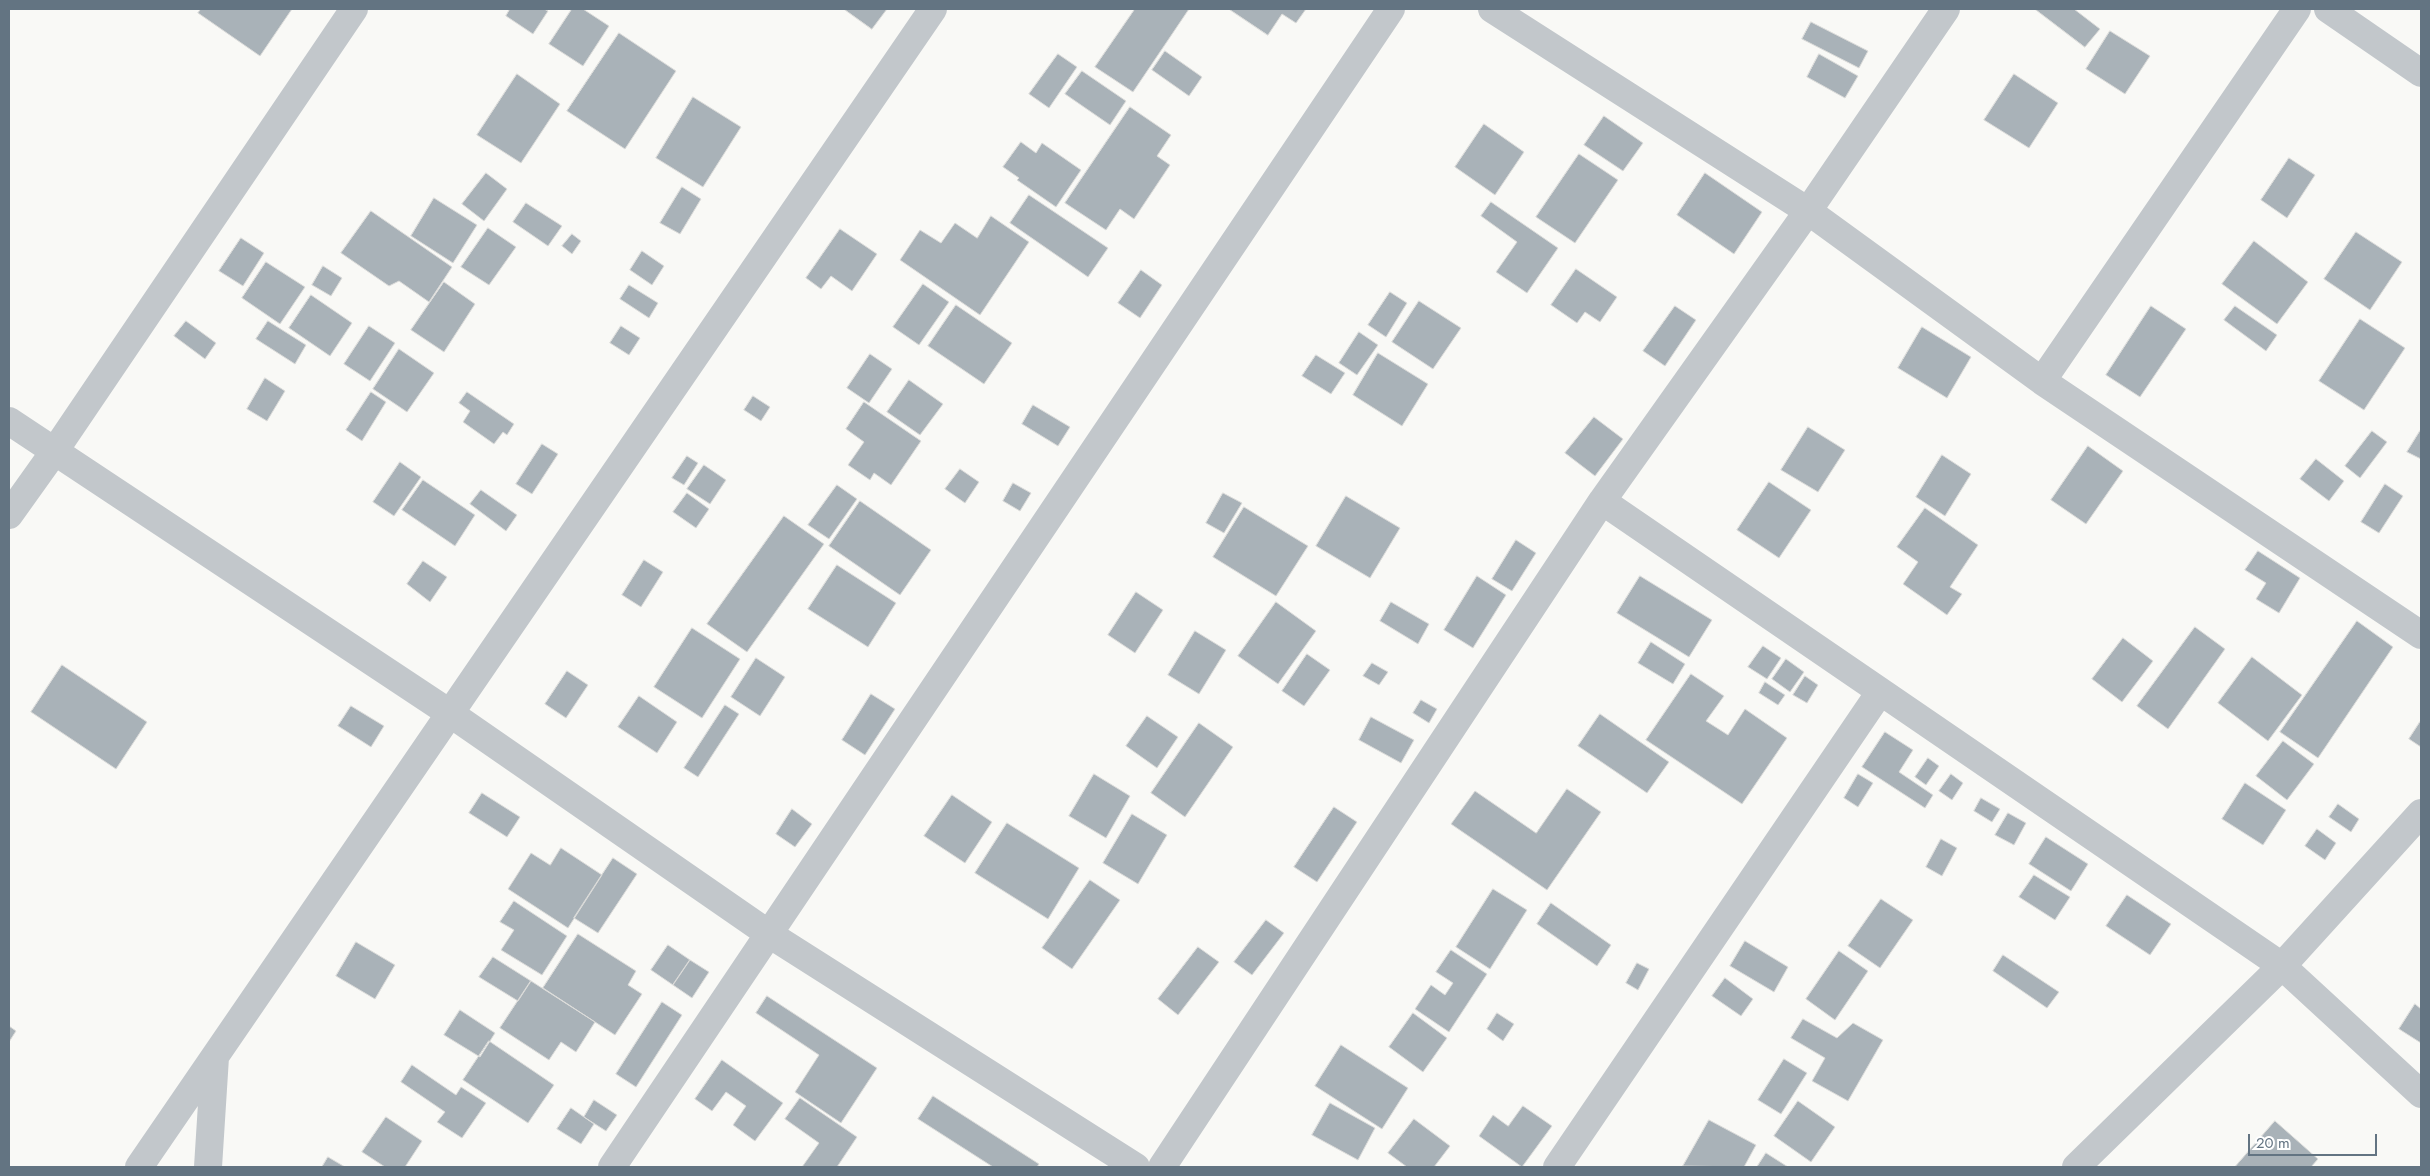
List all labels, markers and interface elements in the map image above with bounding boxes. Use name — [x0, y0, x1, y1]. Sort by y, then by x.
scale bar — [2250, 1124, 2379, 1156]
text: 20 m — [2256, 1132, 2290, 1154]

